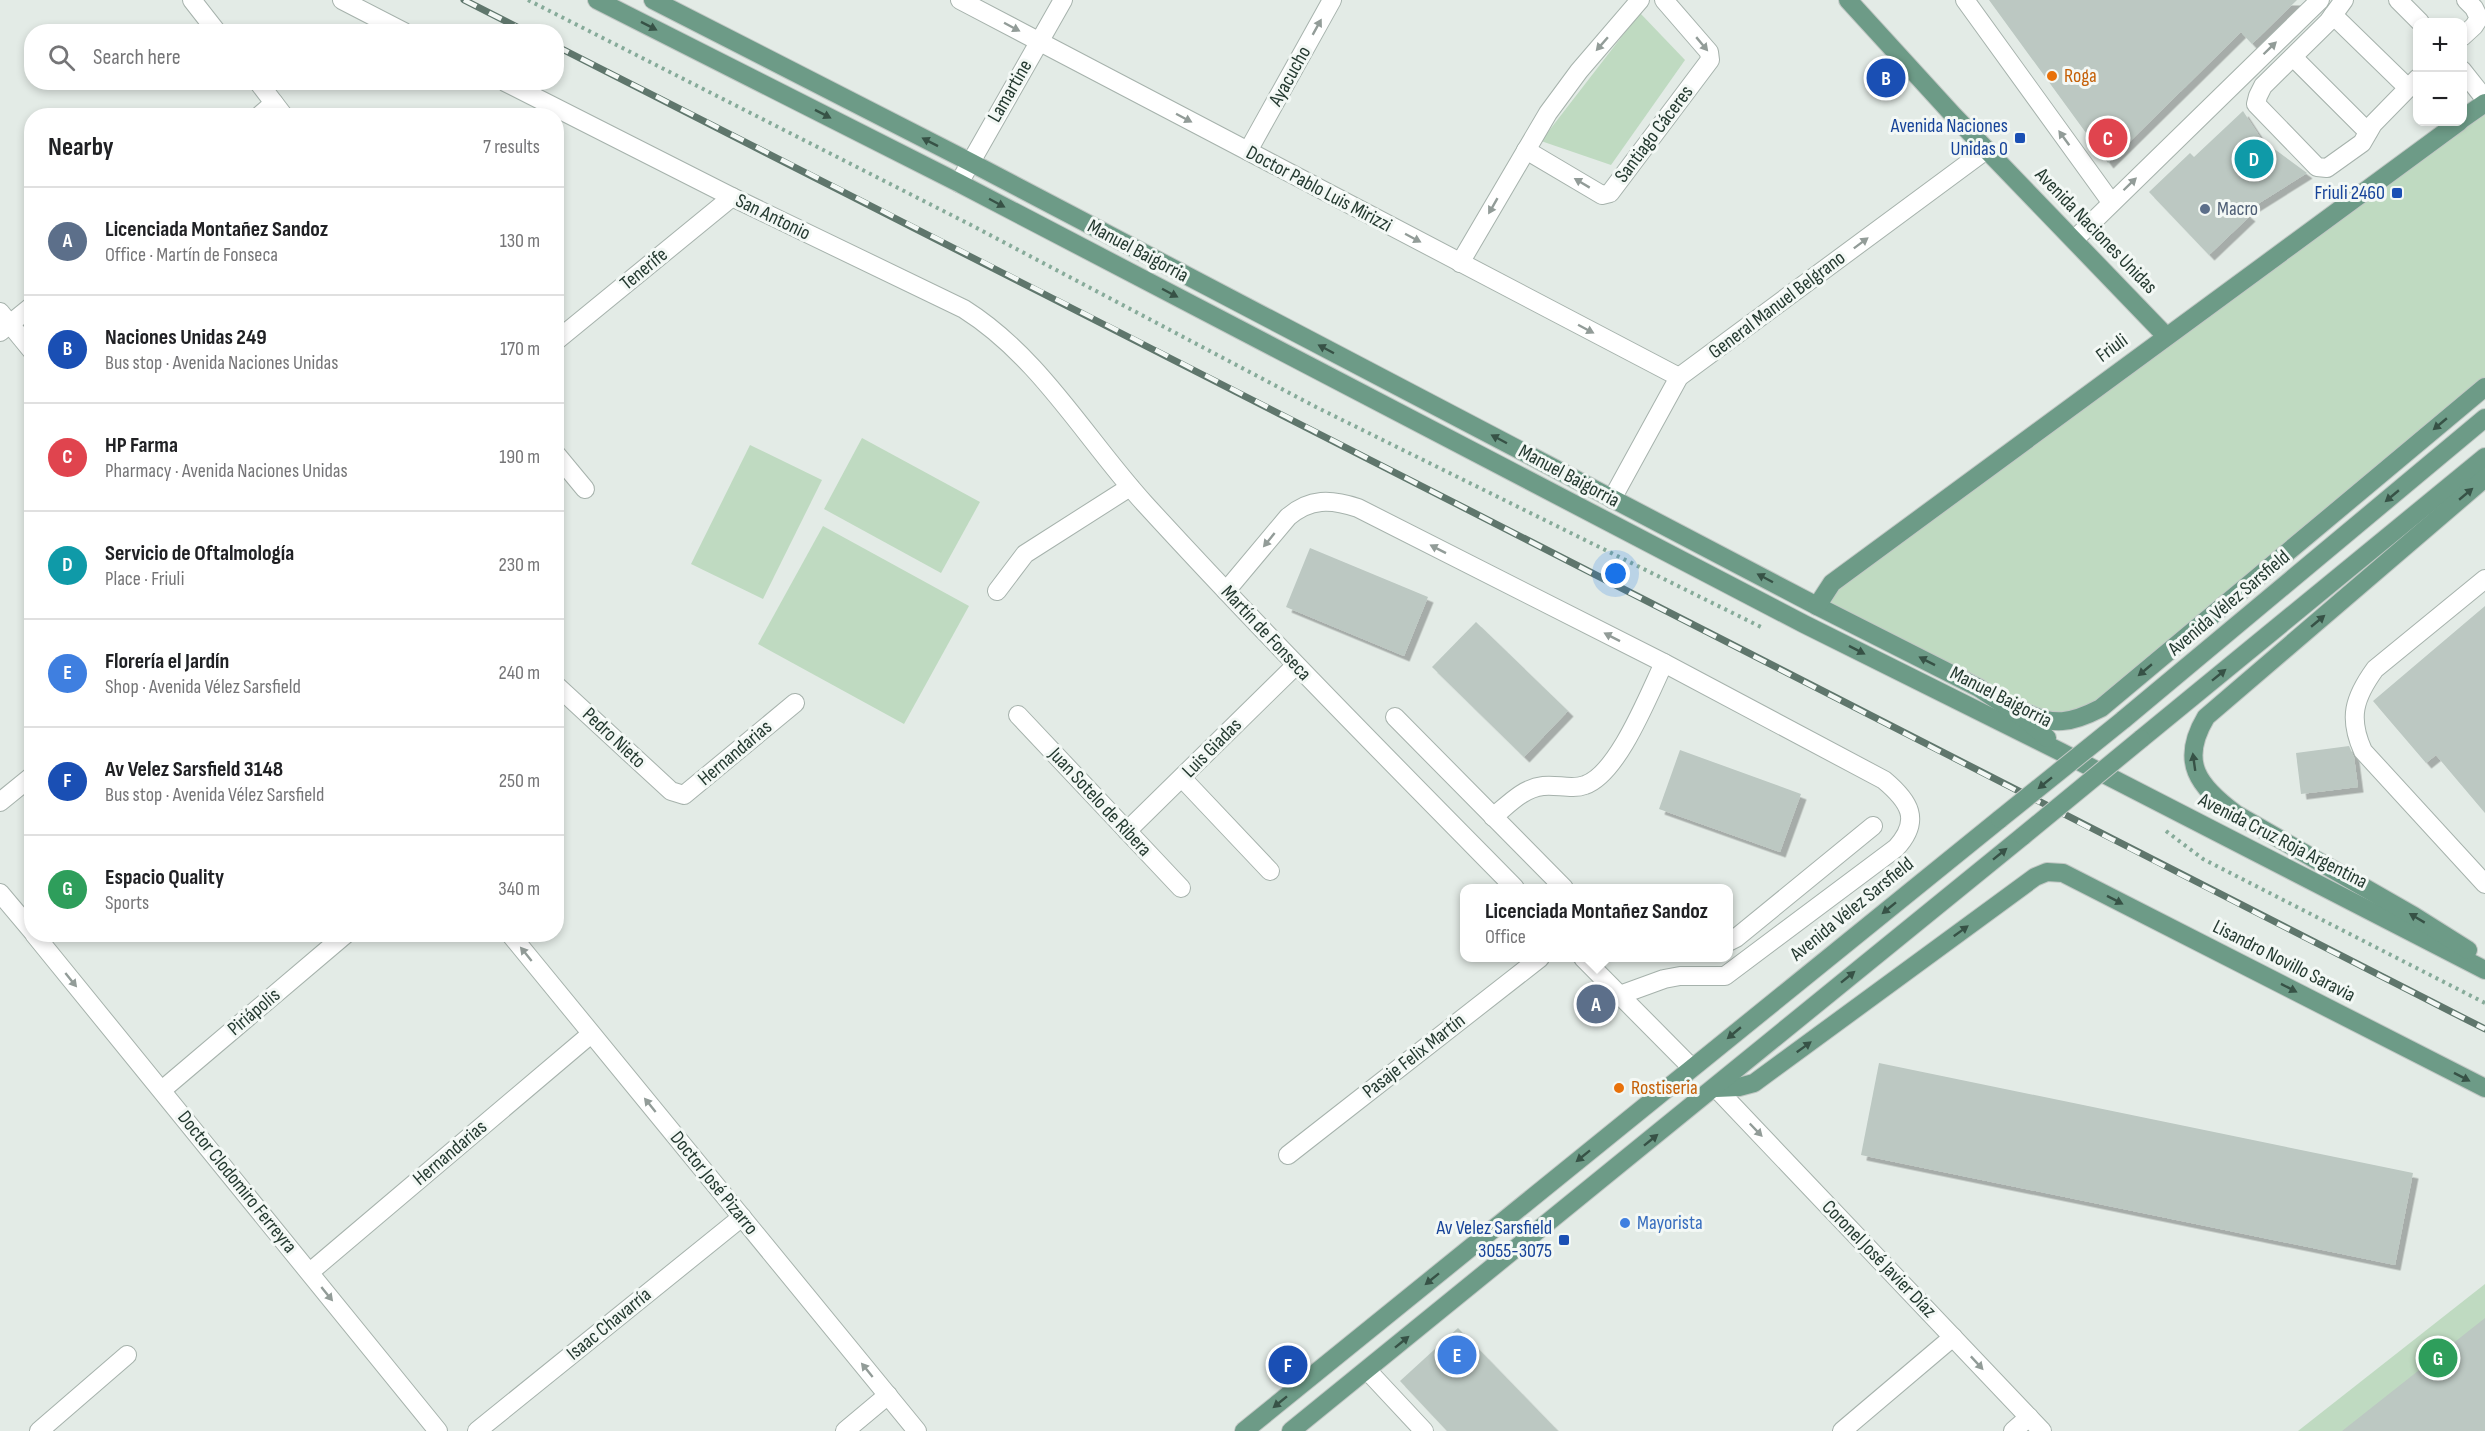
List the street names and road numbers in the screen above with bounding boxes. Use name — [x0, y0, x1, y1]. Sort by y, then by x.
street label: Ayacucho — [1263, 42, 1316, 111]
street label: Lamartine — [983, 56, 1037, 126]
street label: Santiago Cáceres — [1610, 81, 1698, 187]
street label: Doctor Pablo Luis Mirizzi — [1242, 140, 1396, 238]
street label: Avenida Naciones Unidas — [2029, 162, 2162, 299]
street label: San Antonio — [732, 189, 814, 245]
street label: Manuel Baigorria — [1083, 214, 1193, 288]
street label: Tenerife — [615, 243, 673, 295]
street label: General Manuel Belgrano — [1704, 246, 1850, 364]
street label: Friuli — [2091, 329, 2133, 367]
street label: Manuel Baigorria — [1514, 439, 1624, 513]
street label: Avenida Vélez Sarsfield — [2162, 545, 2295, 662]
street label: Martín de Fonseca — [1216, 580, 1316, 686]
street label: Manuel Baigorria — [1946, 661, 2056, 733]
street label: Pedro Nieto — [577, 703, 651, 773]
street label: Luis Giadas — [1177, 713, 1247, 783]
street label: Hernandarias — [693, 715, 777, 791]
street label: Juan Sotelo de Ribera — [1043, 742, 1156, 861]
street label: Avenida Cruz Roja Argentina — [2194, 788, 2371, 894]
street label: Avenida Vélez Sarsfield — [1785, 852, 1918, 967]
street label: Lisandro Novillo Saravia — [2209, 915, 2359, 1007]
street label: Piriápolis — [223, 983, 285, 1041]
street label: Pasaje Felix Martín — [1358, 1009, 1470, 1103]
street label: Doctor Clodomiro Ferreyra — [172, 1106, 302, 1258]
street label: Hernandarias — [408, 1115, 492, 1191]
street label: Doctor José Pizarro — [665, 1126, 763, 1240]
street label: Coronel José Javier Díaz — [1817, 1195, 1941, 1323]
street label: Isaac Chavarría — [562, 1283, 656, 1365]

